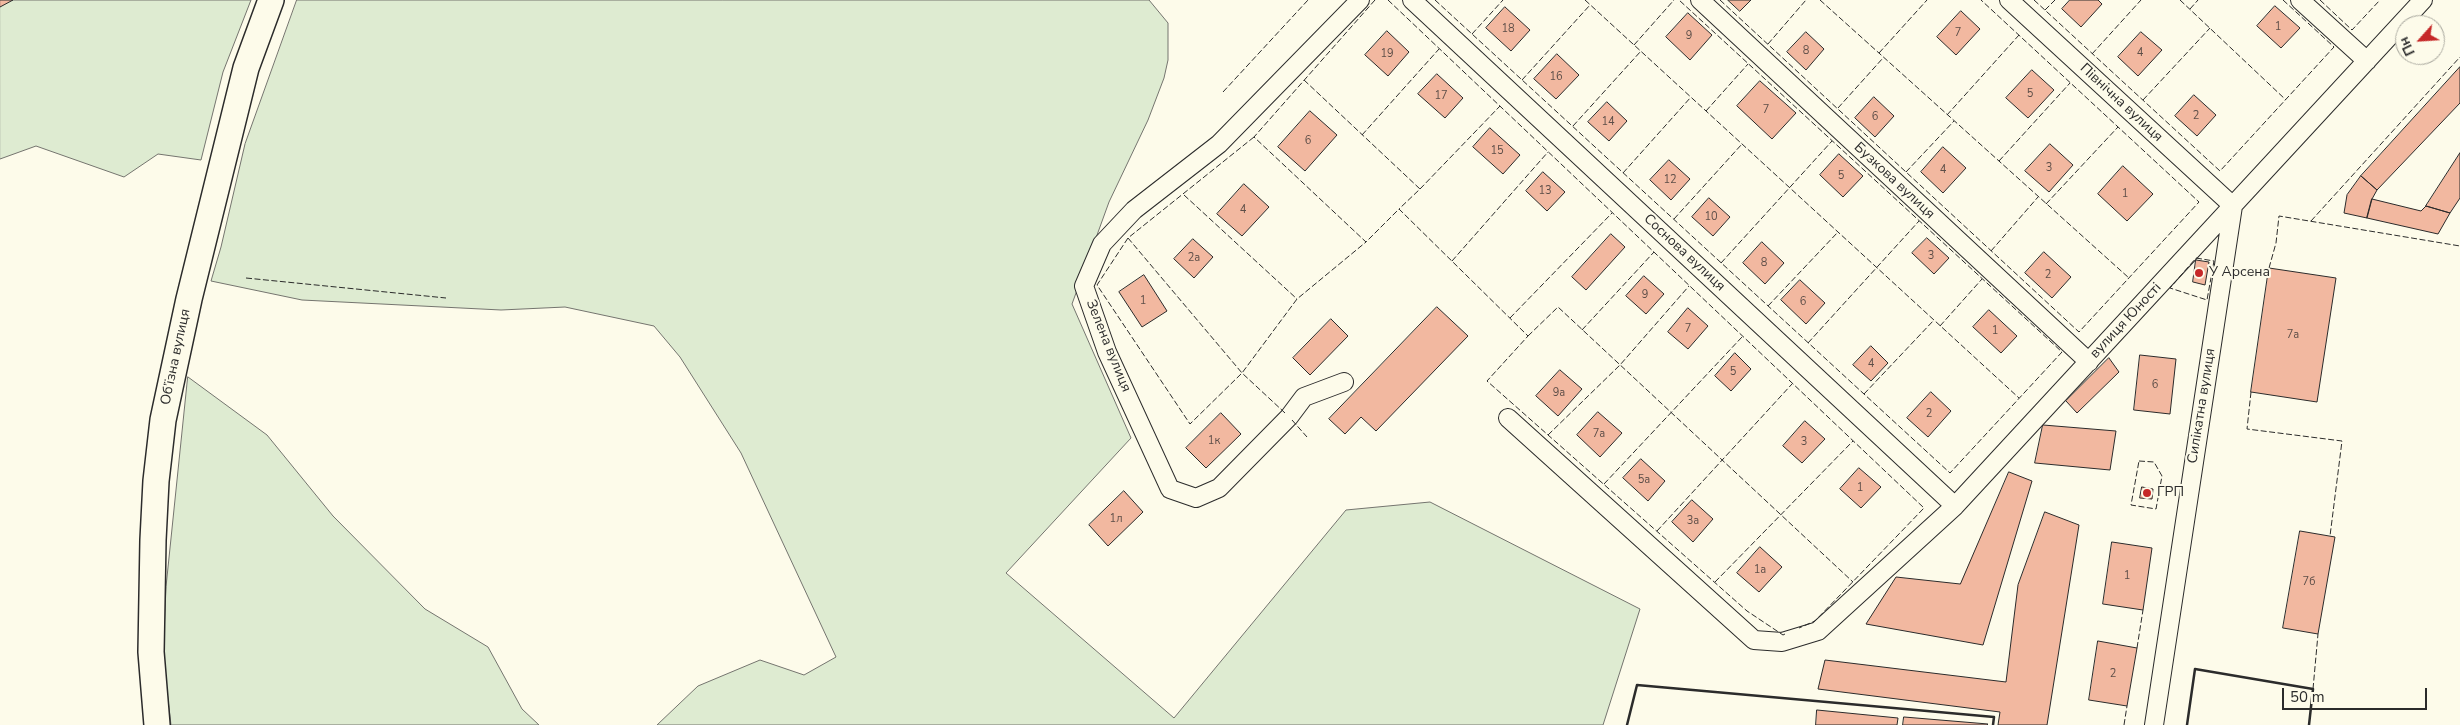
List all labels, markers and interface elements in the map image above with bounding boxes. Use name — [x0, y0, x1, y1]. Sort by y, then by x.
north arrow — [2395, 15, 2445, 65]
house number: 1 — [2275, 20, 2281, 34]
house number: 18 — [1501, 22, 1515, 36]
house number: 7 — [1955, 26, 1961, 40]
house number: 9 — [1686, 29, 1692, 43]
text: Пн — [2394, 34, 2420, 59]
house number: 8 — [1803, 44, 1809, 58]
house number: 4 — [2137, 46, 2143, 60]
house number: 19 — [1380, 47, 1394, 61]
street label: Північна вулиця — [2076, 60, 2166, 146]
house number: 16 — [1549, 70, 1563, 84]
house number: 5 — [2027, 87, 2033, 101]
house number: 17 — [1434, 89, 1448, 103]
house number: 7 — [1763, 103, 1769, 117]
house number: 2 — [2193, 109, 2199, 123]
house number: 6 — [1872, 110, 1878, 124]
house number: 14 — [1601, 115, 1615, 129]
house number: 6 — [1305, 134, 1311, 148]
street label: Бузкова вулиця — [1850, 139, 1938, 223]
house number: 15 — [1490, 144, 1504, 158]
house number: 3 — [2046, 161, 2052, 175]
house number: 4 — [1940, 163, 1946, 177]
house number: 5 — [1838, 169, 1844, 183]
house number: 12 — [1663, 173, 1677, 187]
house number: 13 — [1538, 184, 1552, 198]
house number: 1 — [2122, 187, 2128, 201]
house number: 4 — [1240, 203, 1246, 217]
house number: 10 — [1704, 210, 1718, 224]
street label: Соснова вулиця — [1640, 211, 1728, 295]
house number: 3 — [1928, 249, 1934, 263]
house number: 2а — [1188, 251, 1200, 265]
house number: 8 — [1761, 256, 1767, 270]
place label: У Арсена — [2209, 265, 2270, 281]
marker: У Арсена — [2193, 267, 2205, 279]
house number: 2 — [2045, 268, 2051, 282]
street label: вулиця Юності — [2087, 280, 2165, 362]
house number: 9 — [1642, 288, 1648, 302]
house number: 1 — [1140, 294, 1146, 308]
house number: 6 — [1800, 295, 1806, 309]
street label: Зелена вулиця — [1082, 297, 1134, 395]
street label: Об’їзна вулиця — [158, 307, 194, 407]
house number: 7 — [1685, 322, 1691, 336]
house number: 1 — [1992, 324, 1998, 338]
house number: 7а — [2287, 328, 2299, 342]
street label: Силікатна вулиця — [2185, 347, 2219, 465]
house number: 4 — [1868, 357, 1874, 371]
house number: 5 — [1730, 365, 1736, 379]
house number: 6 — [2152, 378, 2158, 392]
house number: 9а — [1553, 386, 1565, 400]
house number: 2 — [1926, 407, 1932, 421]
house number: 7а — [1593, 427, 1605, 441]
house number: 1к — [1208, 434, 1220, 448]
house number: 3 — [1801, 435, 1807, 449]
house number: 5а — [1638, 473, 1650, 487]
house number: 1 — [1857, 481, 1863, 495]
place label: ГРП — [2157, 485, 2184, 501]
marker: ГРП — [2141, 487, 2153, 499]
house number: 1л — [1110, 512, 1122, 526]
house number: 3а — [1687, 514, 1699, 528]
house number: 1а — [1754, 563, 1766, 577]
house number: 1 — [2124, 569, 2130, 583]
house number: 7б — [2303, 575, 2315, 589]
house number: 2 — [2110, 667, 2116, 681]
scale bar — [2285, 678, 2430, 710]
text: 50 m — [2290, 687, 2325, 707]

